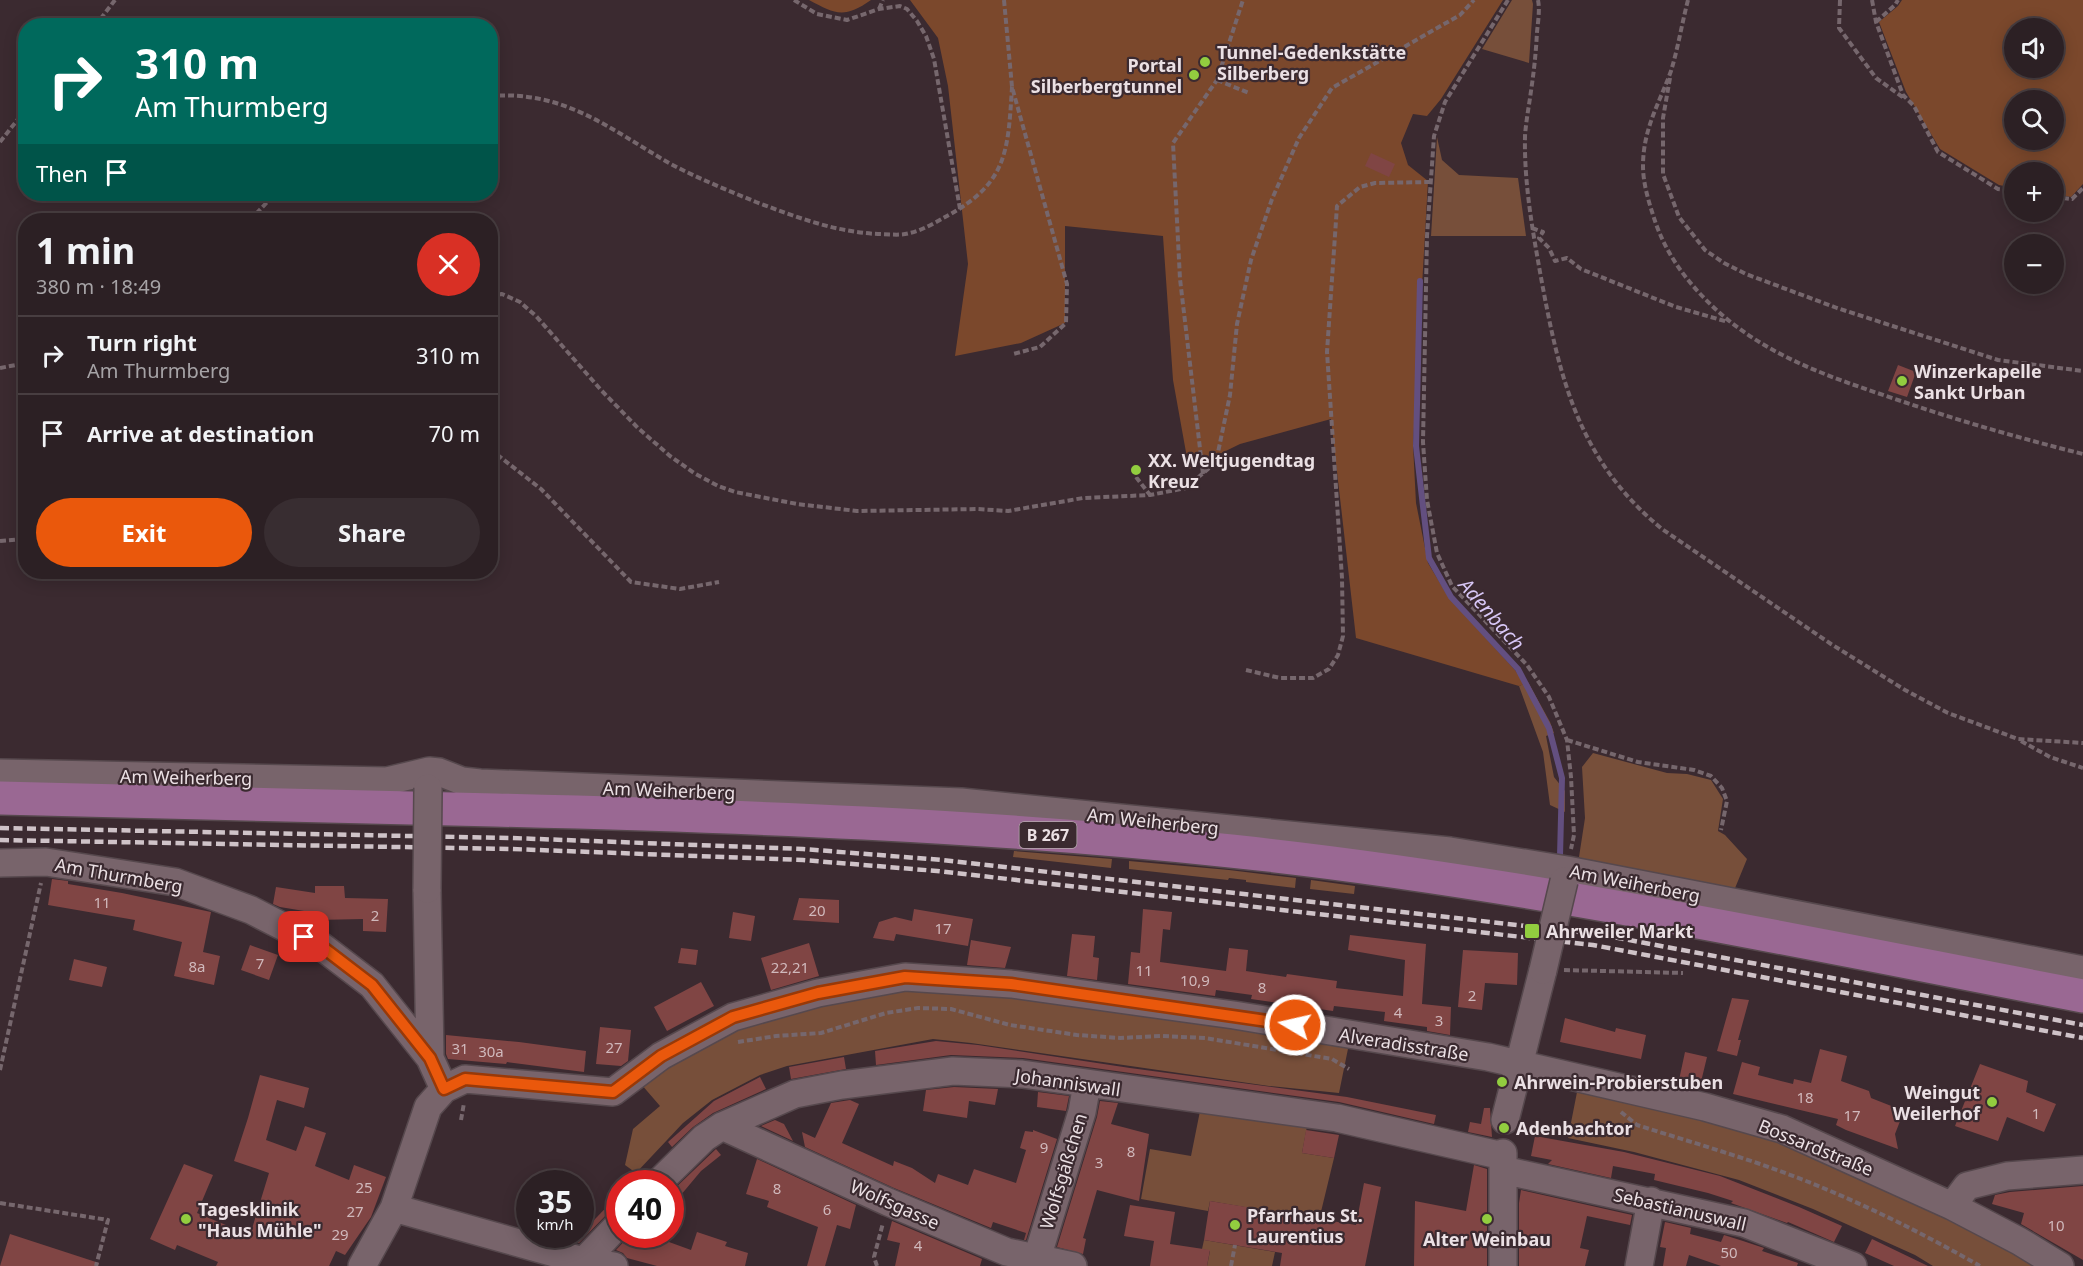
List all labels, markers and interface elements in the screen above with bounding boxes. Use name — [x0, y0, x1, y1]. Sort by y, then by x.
map controls — [2004, 18, 2064, 294]
button: sound — [2004, 18, 2064, 78]
text: 310 m — [135, 34, 259, 91]
place label: Tunnel-Gedenkstätte Silberberg — [1217, 40, 1406, 85]
icon: right — [36, 42, 114, 120]
place label: Portal Silberbergtunnel — [1031, 53, 1182, 98]
marker: Tunnel-Gedenkstätte Silberberg — [1198, 55, 1212, 69]
marker: Portal Silberbergtunnel — [1187, 68, 1201, 82]
text: Am Thurmberg — [135, 88, 329, 125]
button: search — [2004, 90, 2064, 150]
icon: arrive — [100, 156, 133, 189]
text: Then — [36, 158, 88, 188]
button: + — [2004, 162, 2064, 222]
text: 1 min — [36, 226, 135, 275]
button: close — [417, 233, 480, 296]
button: − — [2004, 234, 2064, 294]
text: 380 m · 18:49 — [36, 273, 161, 300]
text: Turn right — [87, 327, 197, 357]
icon: right — [36, 339, 69, 372]
text: 310 m — [416, 340, 480, 370]
text: Am Thurmberg — [87, 357, 230, 384]
place label: Winzerkapelle Sankt Urban — [1914, 359, 2042, 404]
marker: Winzerkapelle Sankt Urban — [1895, 374, 1909, 388]
icon: arrive — [36, 417, 69, 450]
text: Arrive at destination — [87, 418, 314, 448]
text: 70 m — [429, 418, 480, 448]
place label: XX. Weltjugendtag Kreuz — [1148, 448, 1315, 493]
marker: XX. Weltjugendtag Kreuz — [1129, 463, 1143, 477]
button: Exit — [36, 498, 252, 567]
button: Share — [264, 498, 480, 567]
water label: Adenbach — [1452, 570, 1531, 656]
street label: Am Weiherberg — [120, 764, 252, 790]
street label: Am Weiherberg — [602, 776, 736, 804]
street label: Am Weiherberg — [1086, 802, 1220, 840]
road number: B 267 — [1020, 822, 1076, 848]
street label: Am Thurmberg — [53, 852, 185, 898]
street label: Am Weiherberg — [1568, 859, 1702, 907]
house number: 11 — [93, 892, 111, 912]
house number: 20 — [808, 900, 826, 920]
house number: 2 — [371, 905, 379, 925]
pin — [278, 911, 329, 962]
house number: 17 — [934, 918, 952, 938]
place label: Ahrweiler Markt — [1546, 919, 1694, 943]
icon: arrive — [287, 920, 320, 953]
marker: Ahrweiler Markt — [1523, 922, 1541, 940]
house number: 7 — [256, 953, 264, 973]
house number: 8a — [189, 956, 206, 976]
house number: 22,21 — [771, 957, 809, 977]
house number: 11 — [1135, 960, 1153, 980]
house number: 10,9 — [1180, 970, 1210, 990]
house number: 8 — [1258, 977, 1266, 997]
house number: 2 — [1468, 985, 1476, 1005]
position arrow — [1263, 993, 1327, 1057]
house number: 4 — [1394, 1002, 1403, 1022]
house number: 3 — [1435, 1010, 1443, 1030]
street label: Alveradisstraße — [1338, 1022, 1470, 1066]
house number: 27 — [605, 1037, 623, 1057]
house number: 31 — [451, 1038, 469, 1058]
house number: 30a — [478, 1041, 504, 1061]
street label: Johanniswall — [1012, 1062, 1122, 1101]
place label: Ahrwein-Probierstuben — [1514, 1070, 1723, 1094]
marker: Ahrwein-Probierstuben — [1495, 1075, 1509, 1089]
place label: Weingut Weilerhof — [1893, 1080, 1981, 1125]
house number: 18 — [1796, 1087, 1814, 1107]
marker: Weingut Weilerhof — [1985, 1095, 1999, 1109]
house number: 1 — [2032, 1103, 2040, 1123]
house number: 17 — [1843, 1105, 1861, 1125]
street label: Wolfsgäßchen — [1034, 1110, 1092, 1232]
street label: Bossardstraße — [1755, 1113, 1877, 1181]
place label: Adenbachtor — [1516, 1116, 1633, 1140]
marker: Adenbachtor — [1497, 1121, 1511, 1135]
house number: 9 — [1040, 1137, 1048, 1157]
house number: 8 — [1127, 1141, 1135, 1161]
house number: 3 — [1095, 1152, 1103, 1172]
speed limit sign: 40 — [606, 1170, 684, 1248]
street label: Wolfsgasse — [847, 1174, 943, 1234]
house number: 25 — [355, 1177, 373, 1197]
house number: 8 — [773, 1178, 781, 1198]
text: 35 — [538, 1181, 572, 1222]
street label: Sebastianuswall — [1611, 1182, 1749, 1236]
place label: Tagesklinik "Haus Mühle" — [198, 1197, 322, 1242]
house number: 6 — [823, 1199, 831, 1219]
house number: 27 — [346, 1201, 364, 1221]
place label: Pfarrhaus St. Laurentius — [1247, 1203, 1363, 1248]
marker: Tagesklinik "Haus Mühle" — [179, 1212, 193, 1226]
marker: Alter Weinbau — [1480, 1212, 1494, 1226]
text: km/h — [537, 1214, 573, 1234]
house number: 10 — [2047, 1215, 2065, 1235]
marker: Pfarrhaus St. Laurentius — [1228, 1218, 1242, 1232]
house number: 29 — [331, 1224, 349, 1244]
place label: Alter Weinbau — [1423, 1227, 1551, 1251]
house number: 4 — [914, 1235, 923, 1255]
house number: 50 — [1720, 1242, 1738, 1262]

